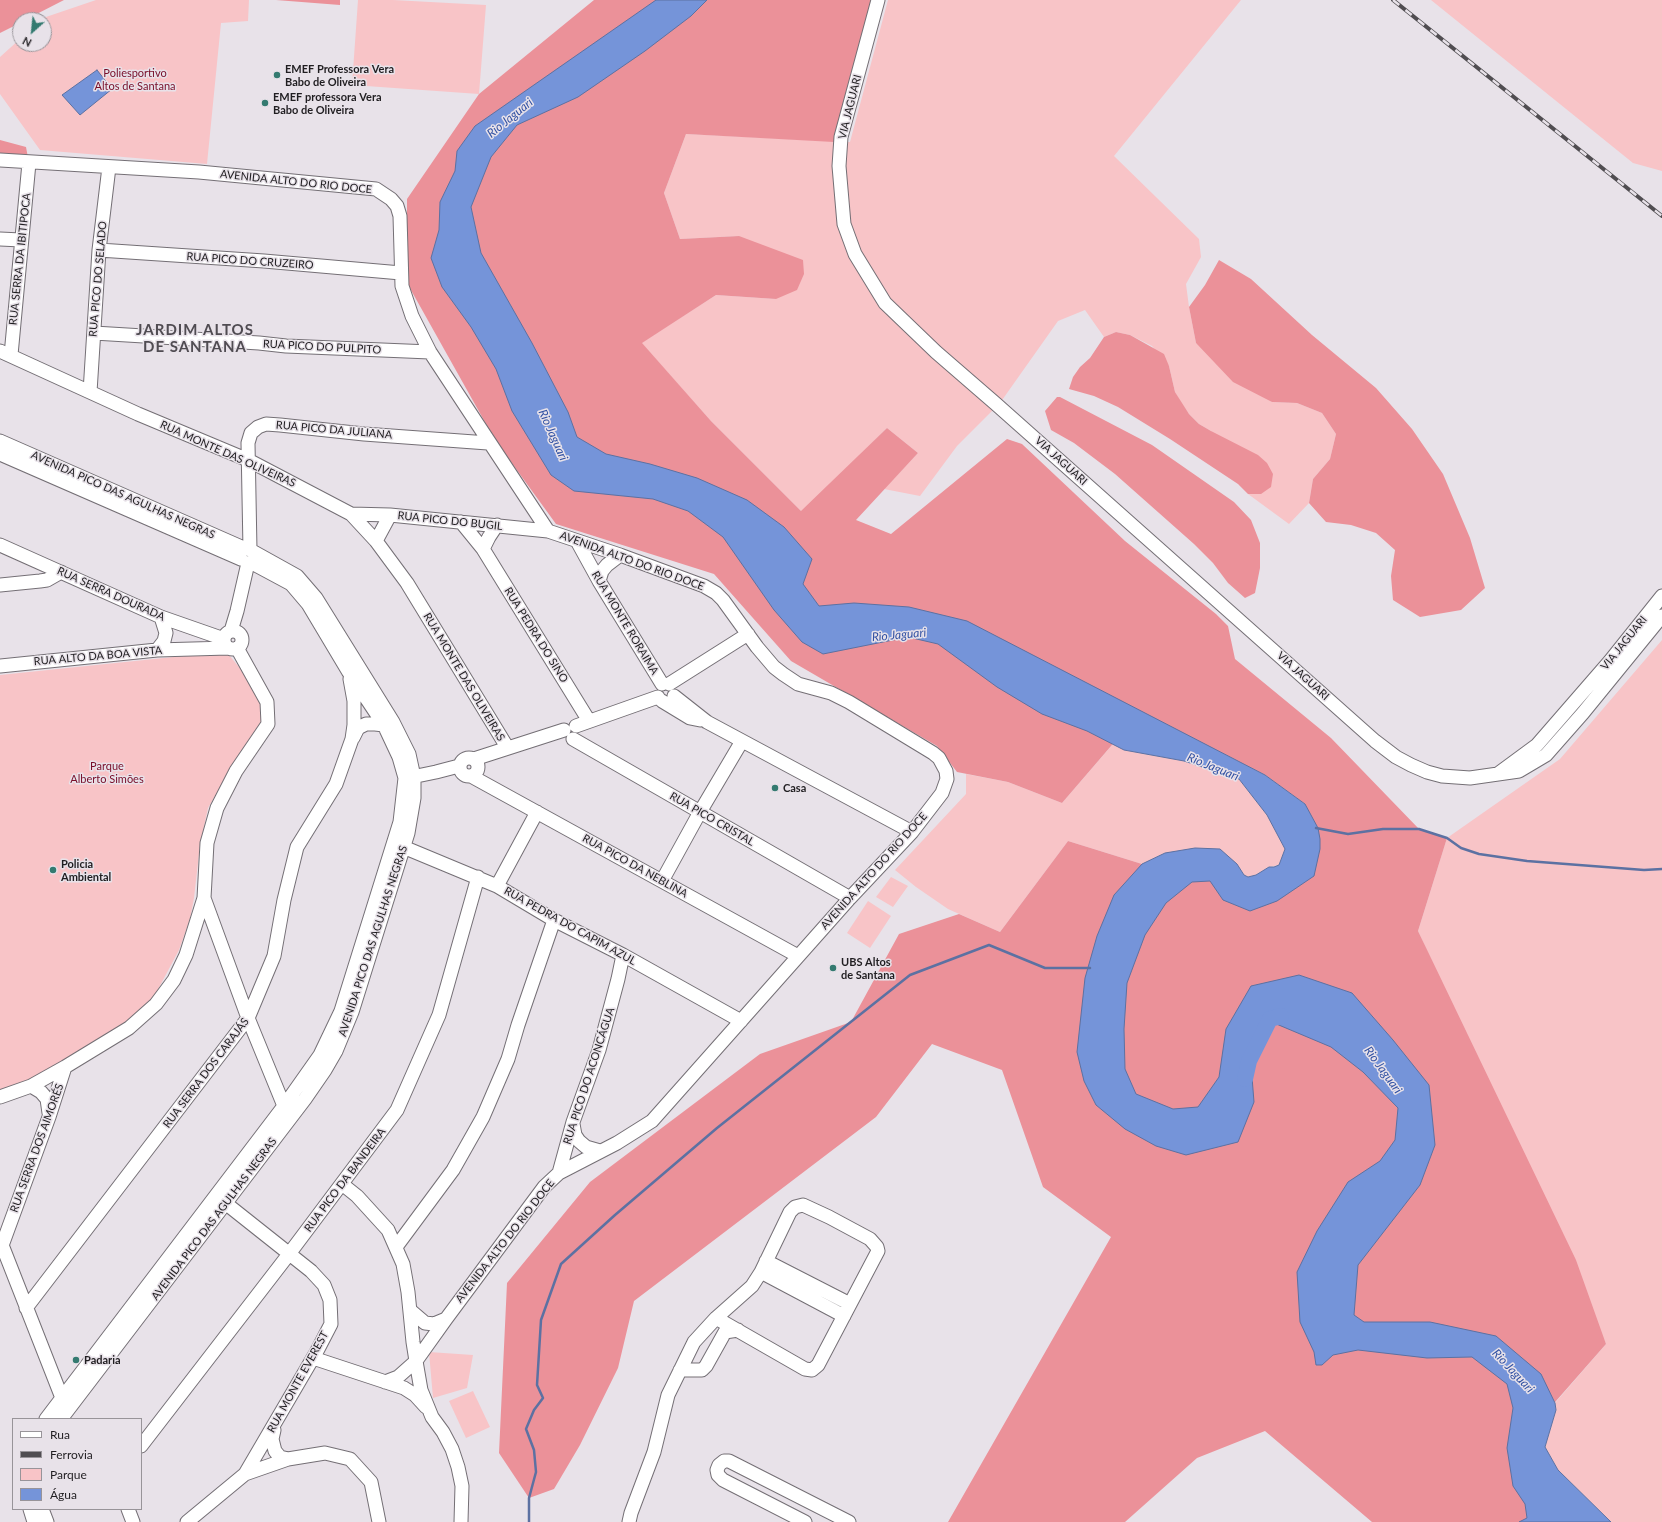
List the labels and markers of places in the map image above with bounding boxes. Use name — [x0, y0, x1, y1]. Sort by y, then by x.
place label: EMEF Professora Vera Babo de Oliveira — [285, 62, 394, 88]
marker: EMEF Professora Vera Babo de Oliveira — [272, 70, 282, 80]
place label: EMEF professora Vera Babo de Oliveira — [273, 90, 382, 116]
marker: EMEF professora Vera Babo de Oliveira — [260, 98, 270, 108]
place label: Casa — [783, 781, 806, 795]
marker: Casa — [770, 783, 780, 793]
place label: Policia Ambiental — [61, 857, 111, 883]
marker: Policia Ambiental — [48, 865, 58, 875]
place label: UBS Altos de Santana — [841, 955, 895, 981]
marker: UBS Altos de Santana — [828, 963, 838, 973]
place label: Padaria — [84, 1353, 121, 1367]
marker: Padaria — [71, 1355, 81, 1365]

